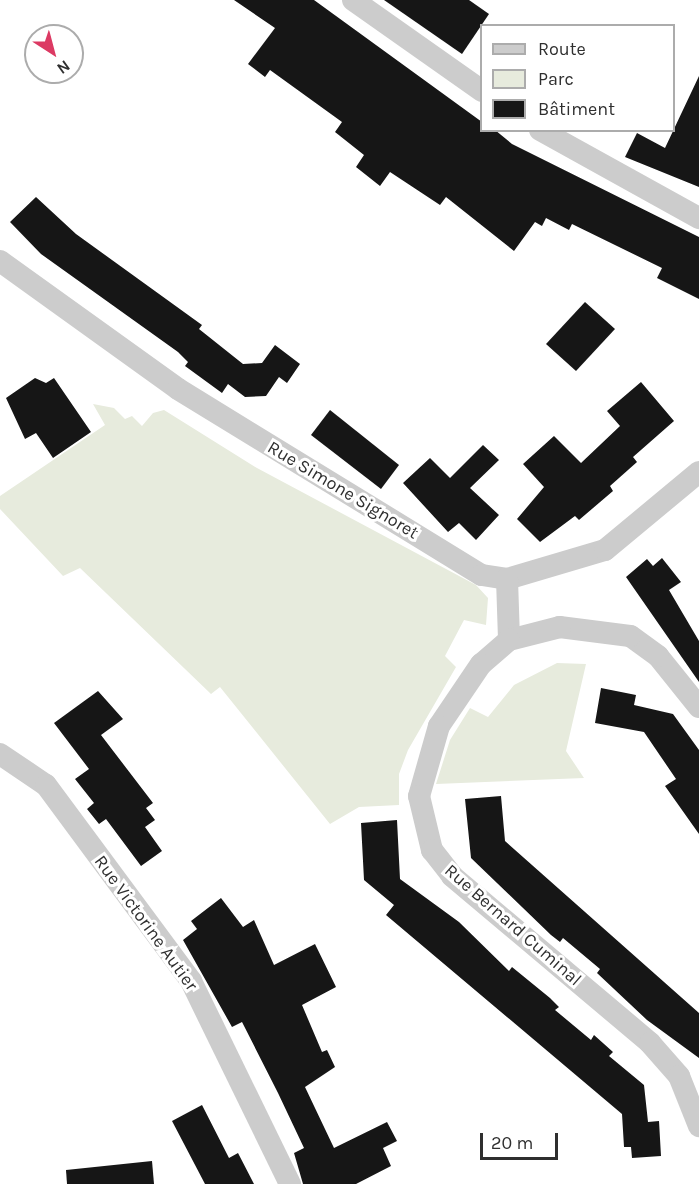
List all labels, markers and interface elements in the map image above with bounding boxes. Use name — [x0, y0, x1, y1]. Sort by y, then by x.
north arrow — [24, 24, 84, 84]
legend — [480, 24, 675, 132]
text: Route — [538, 38, 586, 60]
text: N — [53, 56, 74, 78]
text: Parc — [538, 68, 574, 90]
text: Bâtiment — [538, 98, 615, 120]
street label: Rue Simone Signoret — [264, 436, 422, 544]
street label: Rue Victorine Autier — [90, 851, 202, 995]
street label: Rue Bernard Cuminal — [440, 860, 586, 990]
scale bar — [483, 1121, 561, 1159]
text: 20 m — [491, 1132, 533, 1154]

